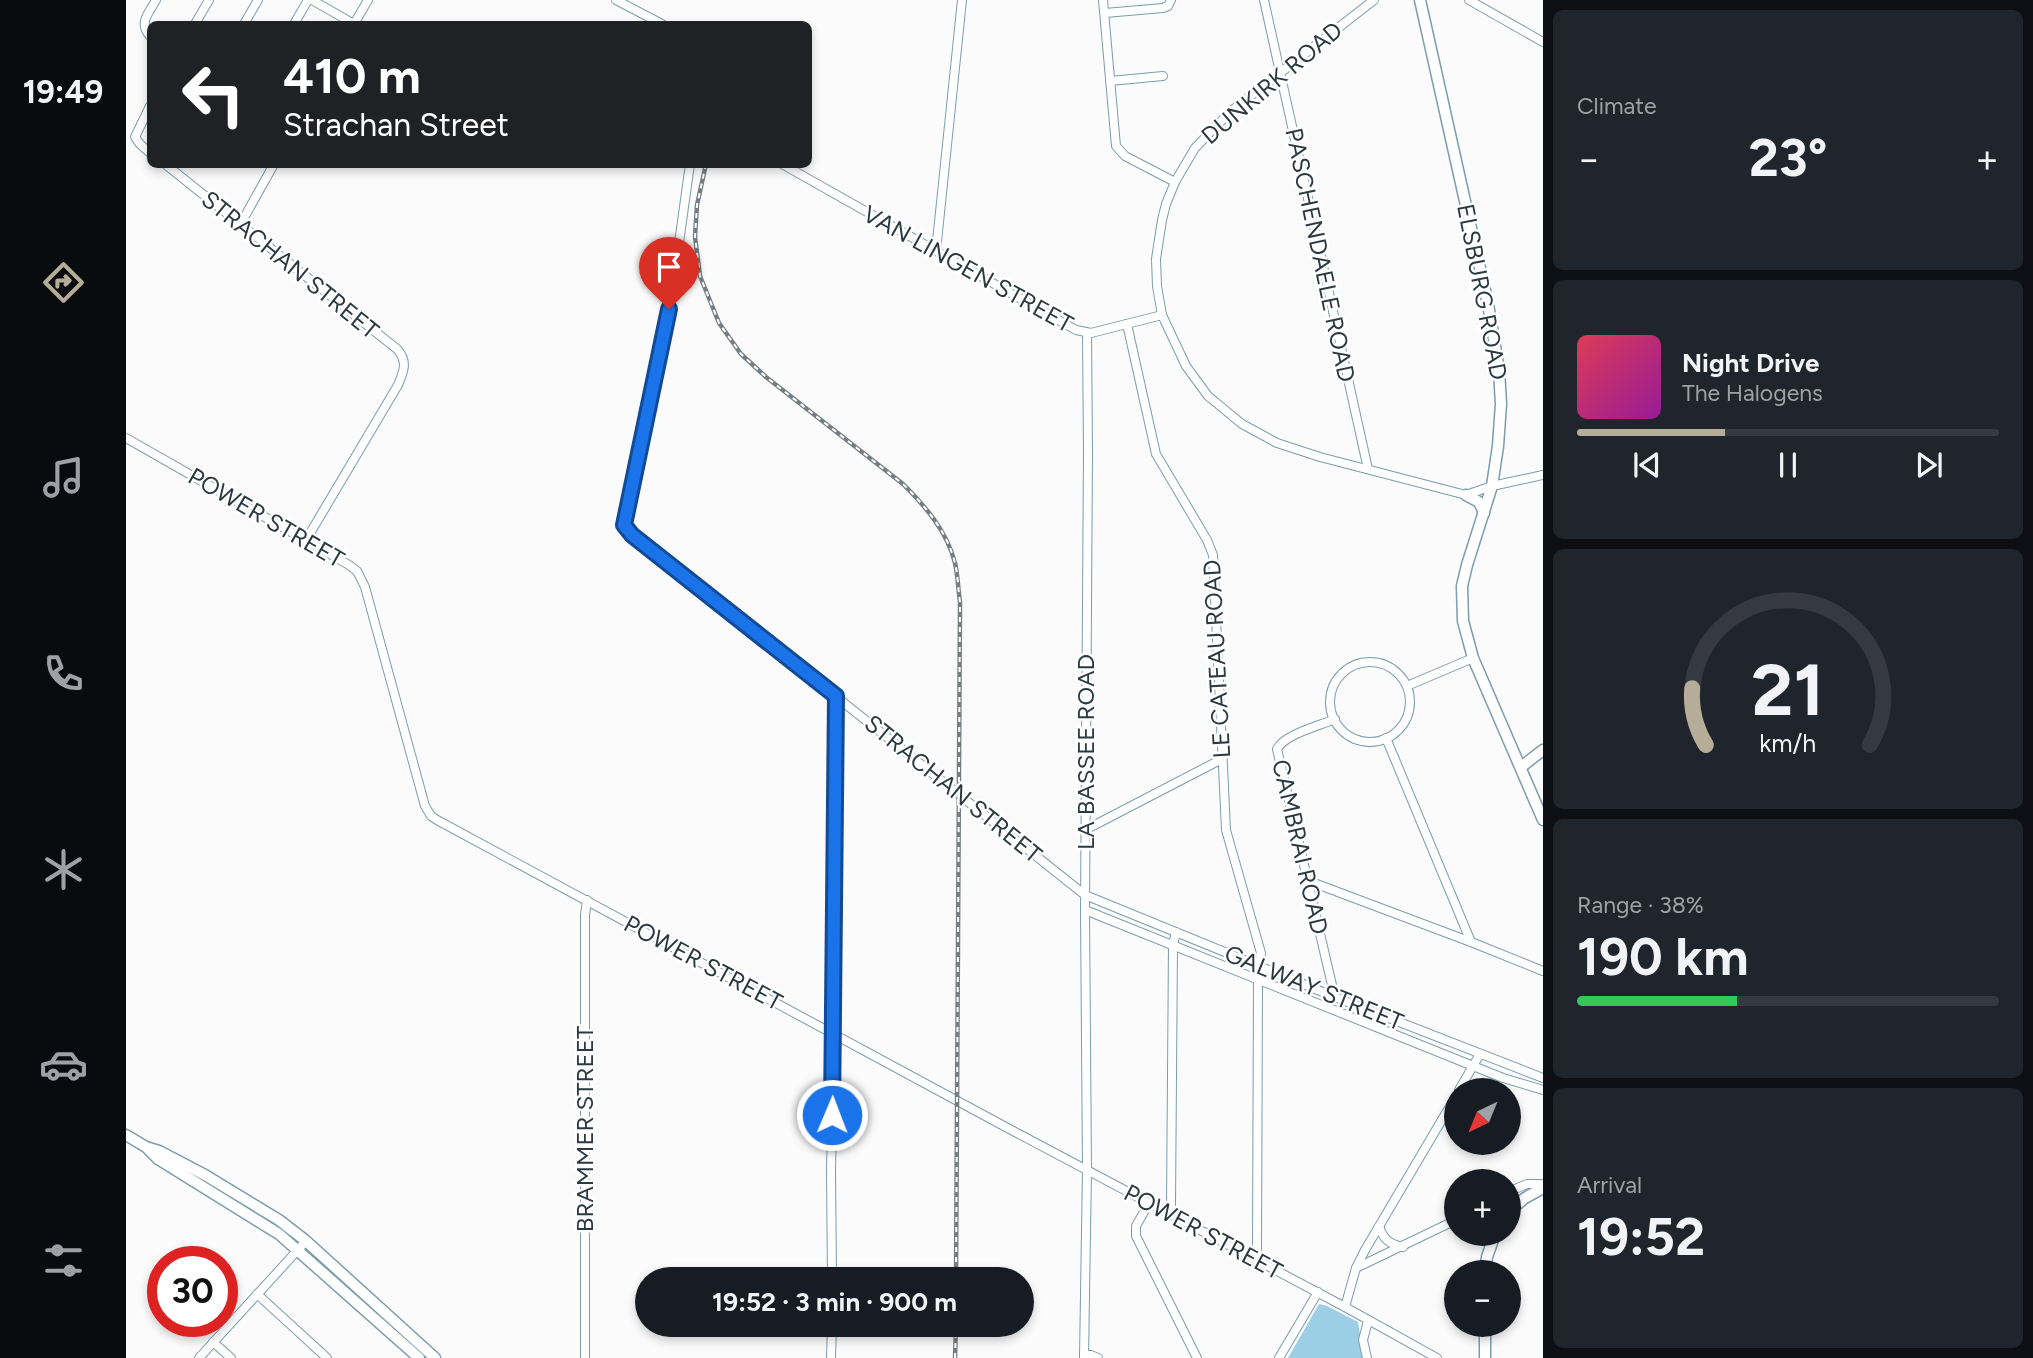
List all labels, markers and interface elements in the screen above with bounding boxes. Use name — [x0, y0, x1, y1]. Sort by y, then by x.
street label: DUNKIRK ROAD — [1195, 15, 1348, 150]
text: 410 m — [283, 46, 421, 105]
icon: left — [168, 49, 259, 140]
text: 19:49 — [23, 73, 103, 111]
text: Climate — [1577, 92, 1656, 120]
text: Strachan Street — [283, 106, 509, 144]
street label: PASCHENDAELE ROAD — [1279, 125, 1362, 385]
text: 23° — [1749, 127, 1827, 189]
text: − — [1577, 136, 1601, 182]
text: + — [1975, 136, 1999, 182]
street label: STRACHAN STREET — [196, 184, 385, 345]
street label: VAN LINGEN STREET — [858, 199, 1078, 338]
street label: ELSBURG ROAD — [1451, 201, 1514, 382]
pin — [639, 237, 699, 309]
icon: arrive — [650, 248, 688, 286]
icon: directions — [39, 258, 88, 307]
text: Night Drive — [1682, 347, 1819, 379]
text: The Halogens — [1682, 379, 1823, 407]
icon: previous — [1628, 446, 1666, 484]
icon: pause — [1769, 446, 1807, 484]
icon: next — [1910, 446, 1948, 484]
icon: music — [39, 453, 88, 502]
street label: POWER STREET — [183, 461, 349, 574]
street label: LE CATEAU ROAD — [1197, 559, 1236, 759]
text: 21 — [1752, 646, 1824, 733]
icon: phone — [39, 649, 88, 698]
street label: LA BASSEE ROAD — [1071, 654, 1100, 850]
street label: STRACHAN STREET — [859, 708, 1048, 869]
text: km/h — [1759, 728, 1817, 758]
street label: CAMBRAI ROAD — [1266, 757, 1335, 937]
icon: climate — [39, 845, 88, 894]
text: Range · 38% — [1577, 891, 1704, 919]
street label: POWER STREET — [619, 909, 787, 1016]
text: 190 km — [1577, 926, 1749, 988]
street label: GALWAY STREET — [1221, 938, 1408, 1037]
street label: BRAMMER STREET — [570, 1026, 599, 1232]
icon: car — [39, 1040, 88, 1089]
position arrow — [795, 1078, 869, 1152]
north arrow — [1444, 1078, 1521, 1155]
map controls — [1444, 1078, 1521, 1337]
button: + — [1444, 1169, 1521, 1246]
text: Arrival — [1577, 1171, 1642, 1199]
street label: POWER STREET — [1119, 1178, 1287, 1285]
text: 19:52 — [1577, 1206, 1705, 1268]
icon: filters — [39, 1236, 88, 1285]
speed limit sign: 30 — [147, 1246, 238, 1337]
button: − — [1444, 1260, 1521, 1337]
text: 19:52 · 3 min · 900 m — [712, 1286, 957, 1318]

